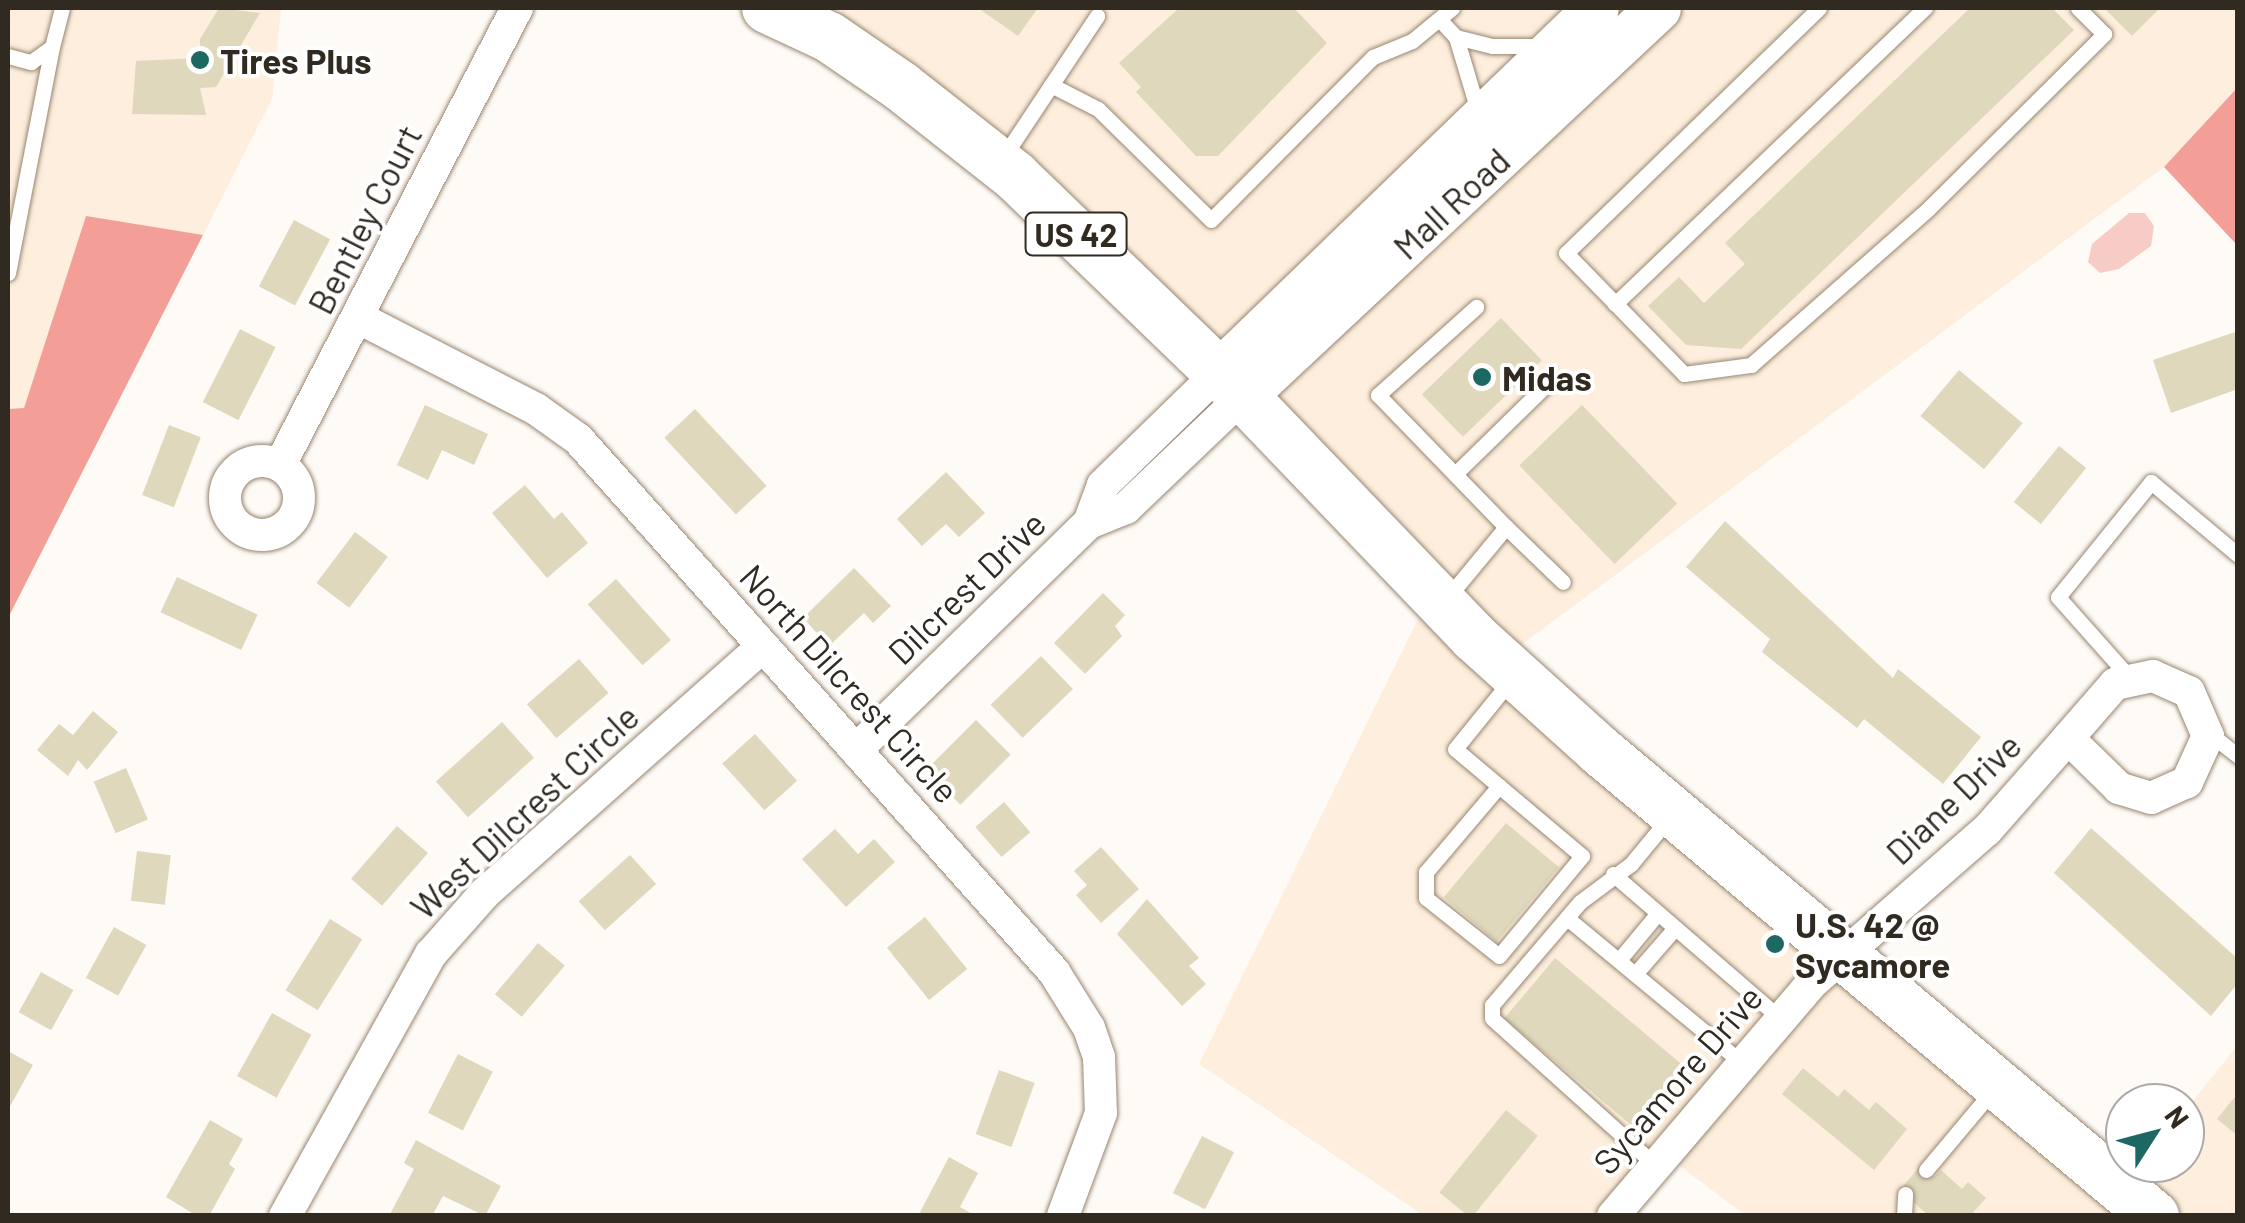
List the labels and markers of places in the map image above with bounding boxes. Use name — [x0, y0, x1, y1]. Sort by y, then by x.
place label: Tires Plus — [220, 39, 372, 81]
marker: Tires Plus — [189, 49, 211, 71]
place label: Midas — [1502, 356, 1592, 398]
marker: Midas — [1471, 366, 1493, 388]
place label: U.S. 42 @ Sycamore — [1795, 903, 1950, 985]
marker: U.S. 42 @ Sycamore — [1764, 933, 1786, 955]

